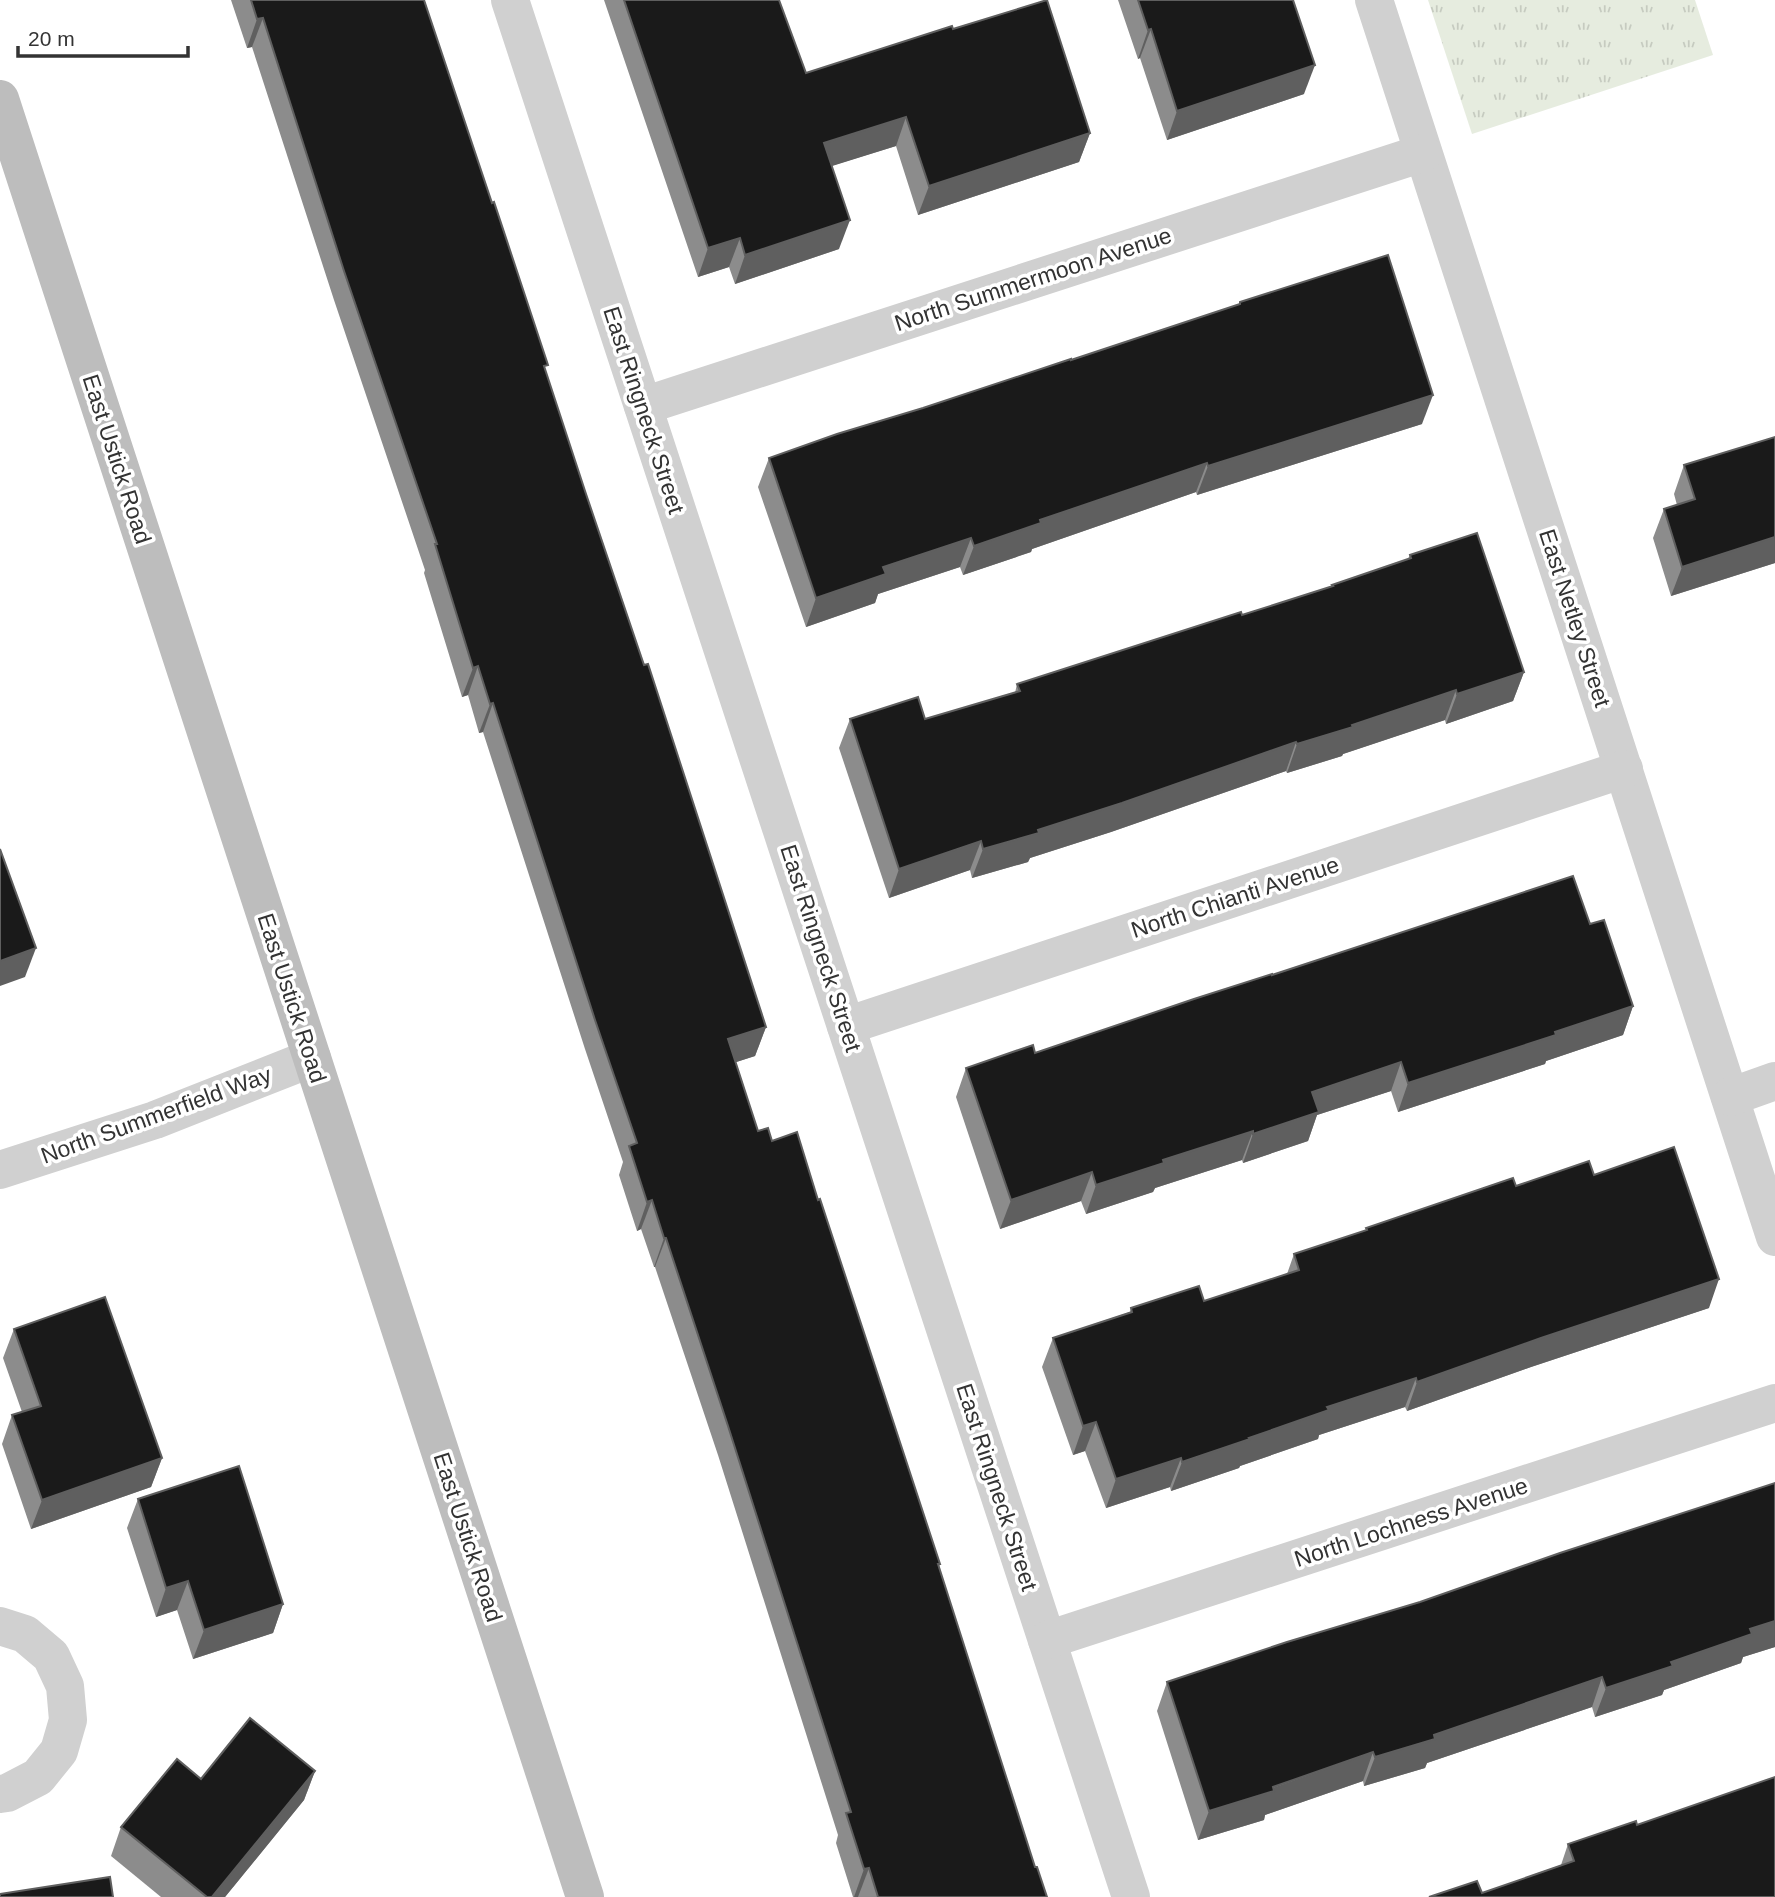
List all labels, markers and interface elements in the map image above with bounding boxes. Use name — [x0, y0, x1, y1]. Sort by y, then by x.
scale bar — [18, 14, 187, 58]
text: 20 m — [28, 27, 75, 50]
street label: North Summermoon Avenue — [891, 222, 1175, 336]
street label: East Ringneck Street — [598, 303, 690, 517]
street label: East Ustick Road — [77, 371, 157, 547]
street label: East Netley Street — [1534, 526, 1616, 711]
street label: East Ringneck Street — [775, 841, 867, 1055]
street label: North Chianti Avenue — [1128, 851, 1342, 943]
street label: East Ustick Road — [252, 910, 332, 1086]
street label: North Summerfield Way — [37, 1061, 275, 1169]
street label: East Ringneck Street — [951, 1380, 1043, 1594]
street label: East Ustick Road — [428, 1449, 508, 1625]
street label: North Lochness Avenue — [1291, 1472, 1531, 1572]

